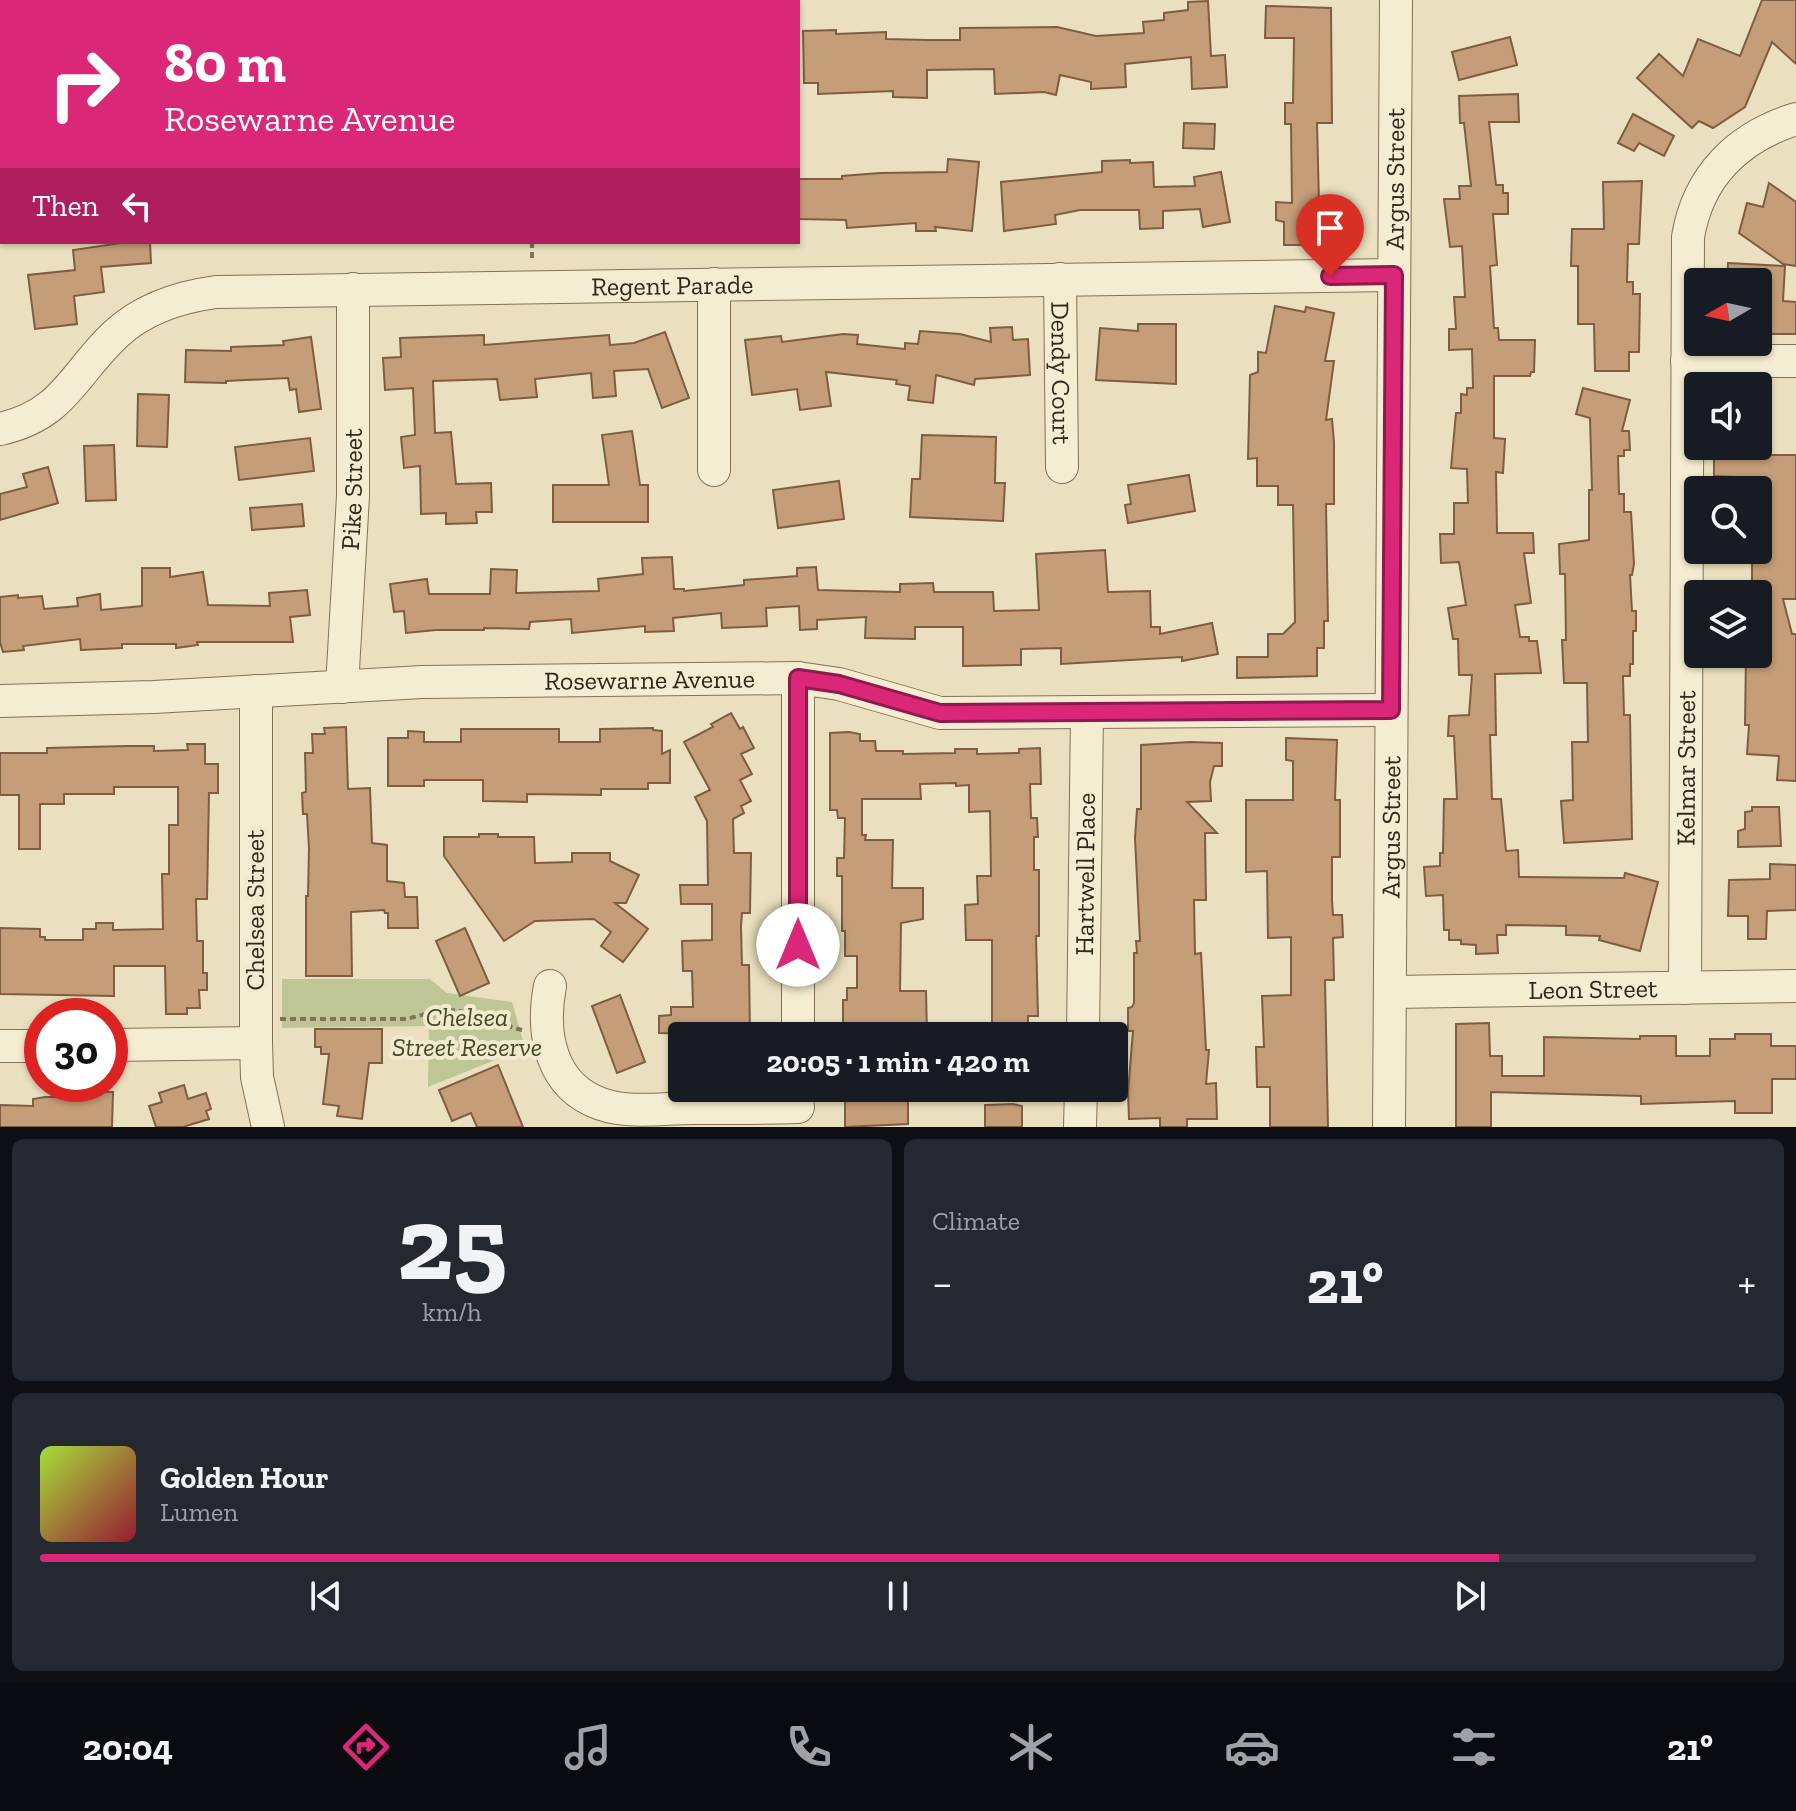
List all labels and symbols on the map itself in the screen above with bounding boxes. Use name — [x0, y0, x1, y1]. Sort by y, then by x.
street label: Argus Street — [1378, 107, 1411, 250]
pin — [1296, 194, 1364, 276]
street label: Regent Parade — [591, 268, 754, 303]
north arrow — [1684, 268, 1772, 356]
street label: Dendy Court — [1044, 301, 1078, 445]
street label: Pike Street — [334, 428, 369, 551]
street label: Rosewarne Avenue — [544, 662, 755, 697]
street label: Kelmar Street — [1670, 690, 1702, 846]
street label: Argus Street — [1374, 755, 1407, 898]
street label: Hartwell Place — [1068, 792, 1102, 956]
street label: Chelsea Street — [239, 829, 271, 991]
position arrow — [756, 903, 840, 987]
street label: Leon Street — [1528, 972, 1658, 1006]
speed limit sign: 30 — [24, 998, 128, 1102]
park label: Chelsea Street Reserve — [392, 1001, 542, 1063]

